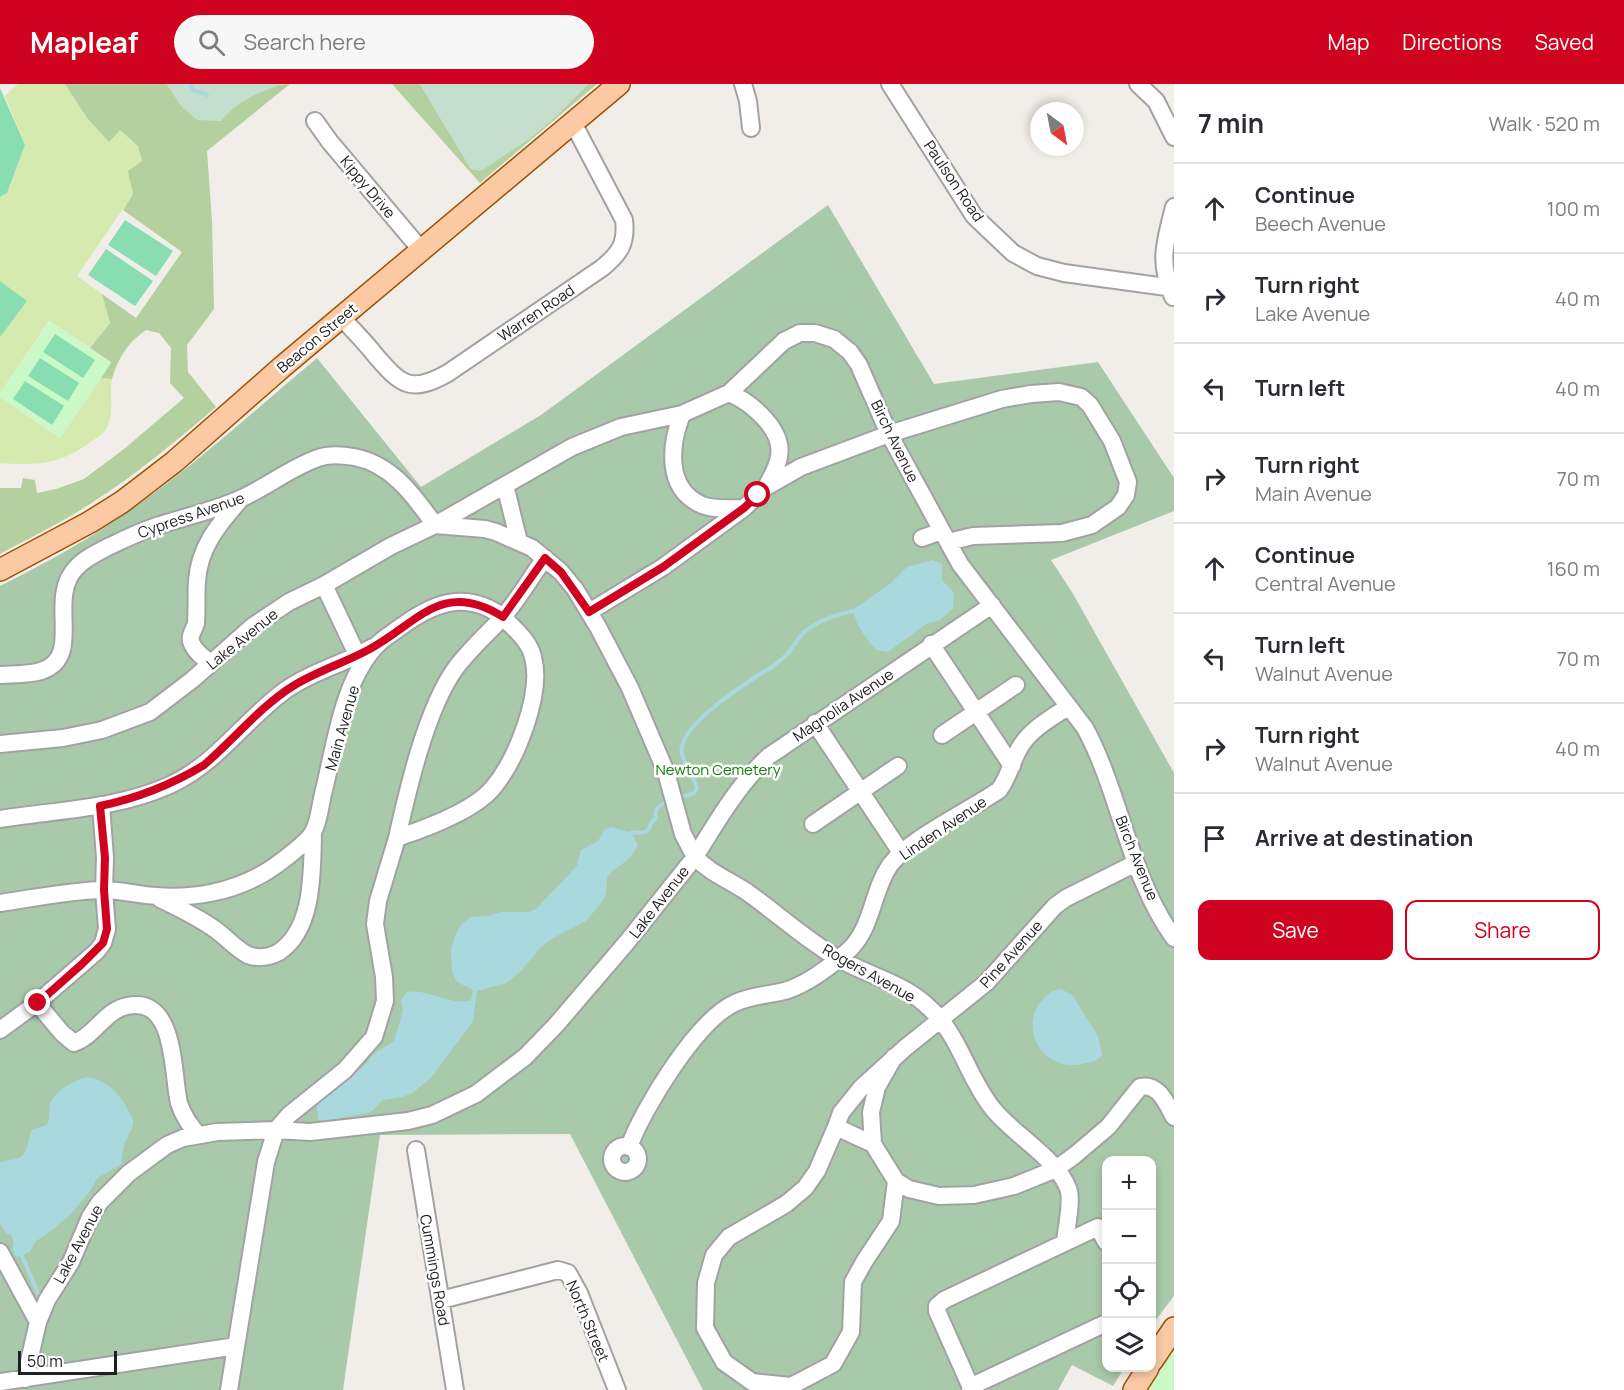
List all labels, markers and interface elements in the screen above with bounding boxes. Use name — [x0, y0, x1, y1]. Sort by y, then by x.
search box — [174, 15, 594, 69]
text: Mapleaf — [30, 23, 138, 61]
icon: search — [195, 26, 228, 59]
text: Search here — [243, 27, 366, 57]
text: Map — [1328, 28, 1369, 56]
text: Directions — [1402, 28, 1502, 56]
text: Saved — [1535, 28, 1594, 56]
north arrow — [1030, 102, 1084, 156]
text: 7 min — [1198, 105, 1264, 141]
text: Walk · 520 m — [1488, 110, 1600, 137]
street label: Paulson Road — [919, 136, 989, 226]
street label: Kippy Drive — [336, 151, 401, 223]
text: Continue — [1255, 180, 1355, 210]
icon: ahead — [1198, 192, 1231, 225]
text: 100 m — [1547, 195, 1600, 222]
text: Beech Avenue — [1255, 210, 1386, 237]
text: Turn right — [1255, 270, 1360, 300]
street label: Warren Road — [494, 280, 578, 346]
icon: right — [1198, 282, 1231, 315]
text: 40 m — [1555, 285, 1600, 312]
street label: Beacon Street — [272, 298, 362, 378]
text: Lake Avenue — [1255, 300, 1370, 327]
icon: left — [1198, 372, 1231, 405]
text: Turn left — [1255, 373, 1345, 403]
text: 40 m — [1555, 375, 1600, 402]
street label: Birch Avenue — [866, 396, 924, 486]
text: Turn right — [1255, 450, 1360, 480]
icon: right — [1198, 462, 1231, 495]
text: 70 m — [1557, 465, 1600, 492]
text: Main Avenue — [1255, 480, 1372, 507]
route start — [744, 481, 770, 507]
street label: Cypress Avenue — [135, 487, 247, 543]
text: Continue — [1255, 540, 1355, 570]
icon: ahead — [1198, 552, 1231, 585]
text: 160 m — [1547, 555, 1600, 582]
text: Central Avenue — [1255, 570, 1396, 597]
street label: Lake Avenue — [202, 604, 282, 674]
text: Turn left — [1255, 630, 1345, 660]
icon: left — [1198, 642, 1231, 675]
text: 70 m — [1557, 645, 1600, 672]
text: Walnut Avenue — [1255, 660, 1393, 687]
street label: Magnolia Avenue — [789, 663, 898, 746]
street label: Main Avenue — [320, 683, 364, 773]
text: Turn right — [1255, 720, 1360, 750]
icon: right — [1198, 732, 1231, 765]
text: 40 m — [1555, 735, 1600, 762]
text: Walnut Avenue — [1255, 750, 1393, 777]
park label: Newton Cemetery — [655, 759, 781, 780]
street label: Linden Avenue — [895, 791, 991, 865]
street label: Birch Avenue — [1110, 813, 1164, 904]
icon: arrive — [1198, 822, 1231, 855]
text: Arrive at destination — [1255, 823, 1473, 853]
street label: Lake Avenue — [624, 861, 694, 943]
button: Save — [1198, 900, 1393, 960]
button: Share — [1405, 900, 1600, 960]
street label: Pine Avenue — [975, 915, 1047, 992]
street label: Rogers Avenue — [819, 939, 919, 1007]
route end — [24, 989, 50, 1015]
map controls — [1102, 1156, 1156, 1372]
button: + — [1102, 1156, 1156, 1210]
street label: Lake Avenue — [48, 1201, 108, 1287]
button: − — [1102, 1210, 1156, 1264]
street label: Cummings Road — [415, 1213, 455, 1327]
button: locate — [1102, 1264, 1156, 1318]
street label: North Street — [561, 1277, 615, 1365]
button: layers — [1102, 1318, 1156, 1372]
scale bar — [18, 1348, 117, 1376]
text: 50 m — [27, 1350, 63, 1372]

